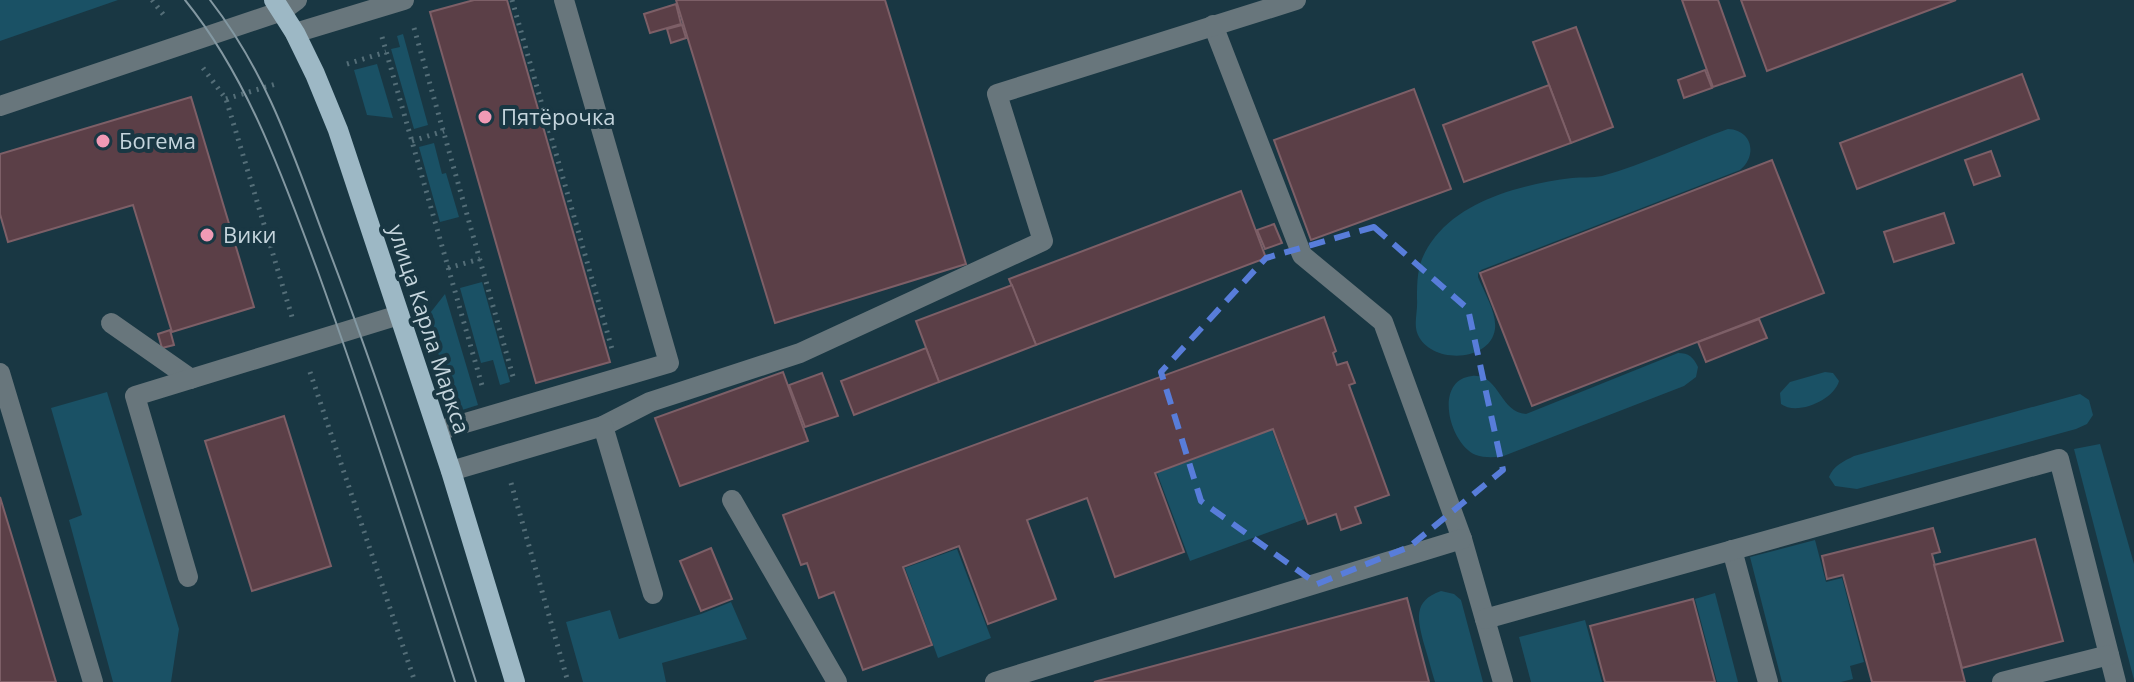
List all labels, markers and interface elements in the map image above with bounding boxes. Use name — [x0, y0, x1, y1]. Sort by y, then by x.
place label: Пятёрочка — [501, 101, 616, 131]
marker: Пятёрочка — [476, 108, 494, 126]
place label: Богема — [119, 125, 196, 155]
marker: Богема — [94, 132, 112, 150]
place label: Вики — [223, 219, 277, 249]
street label: улица Карла Маркса — [382, 220, 478, 437]
marker: Вики — [198, 226, 216, 244]

